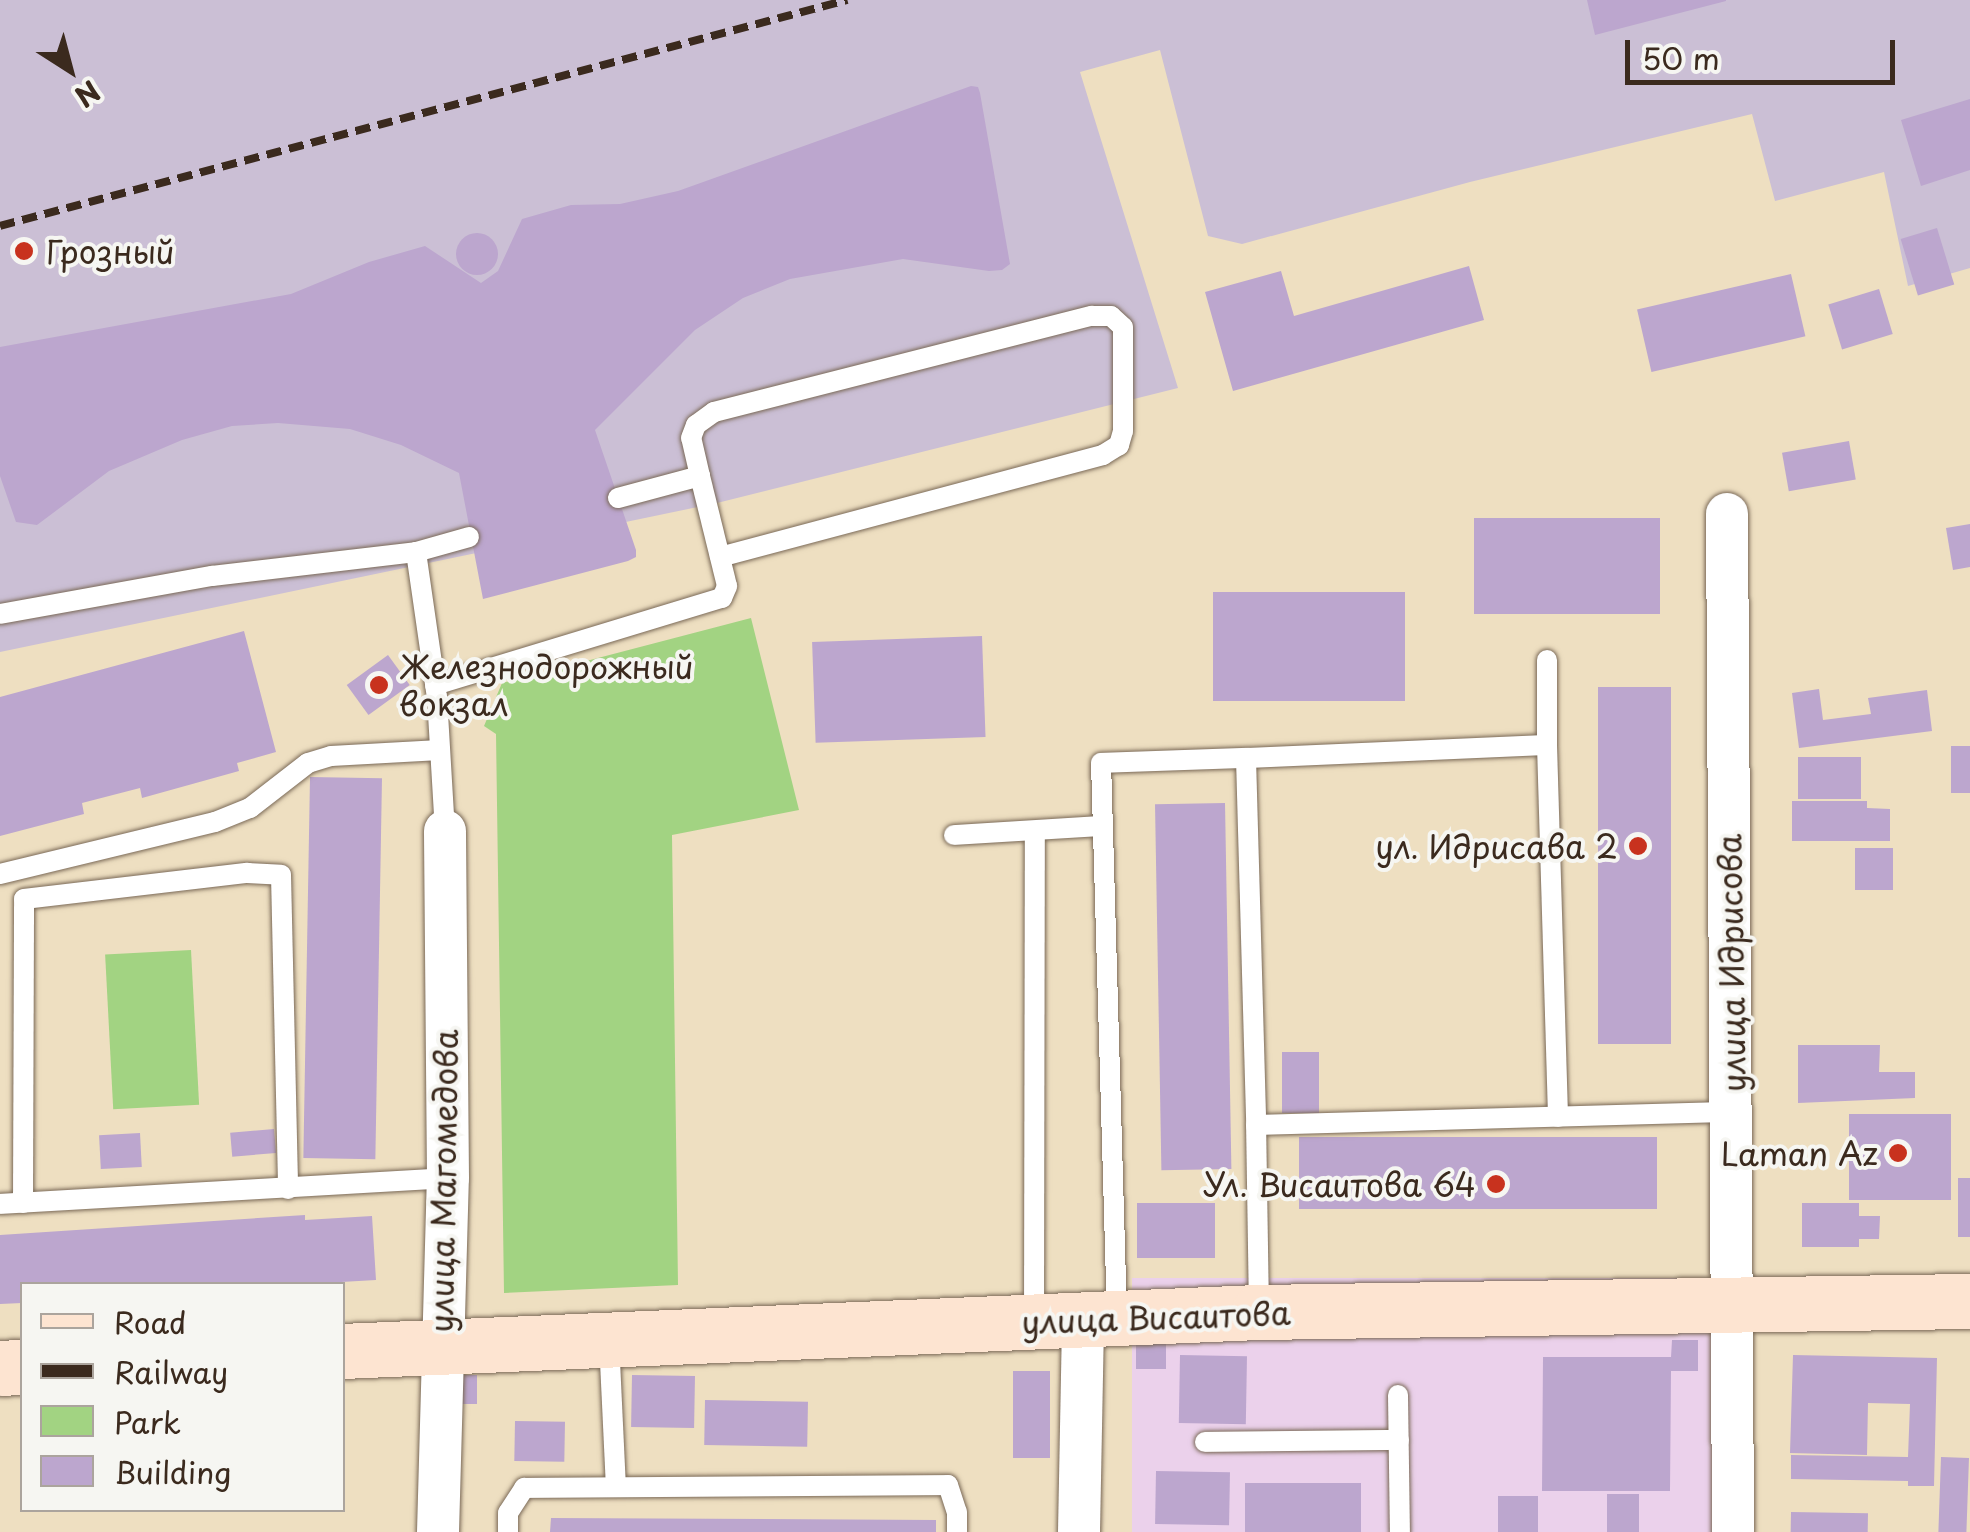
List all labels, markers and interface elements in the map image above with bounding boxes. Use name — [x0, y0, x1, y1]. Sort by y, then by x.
north arrow — [20, 20, 120, 120]
scale bar — [1630, 20, 1900, 82]
text: 50 m — [1642, 35, 1720, 80]
text: N — [66, 71, 110, 119]
place label: Грозный — [46, 232, 175, 270]
marker: Грозный — [11, 238, 37, 264]
place label: Железнодорожный вокзал — [399, 648, 694, 723]
marker: Железнодорожный вокзал — [368, 674, 390, 696]
place label: ул. Идрисава 2 — [1375, 827, 1618, 865]
street label: улица Идрисова — [1710, 833, 1752, 1093]
marker: ул. Идрисава 2 — [1627, 835, 1649, 857]
street label: улица Магомедова — [421, 1028, 465, 1334]
place label: Laman Az — [1722, 1134, 1878, 1172]
marker: Laman Az — [1887, 1142, 1909, 1164]
place label: Ул. Висаитова 64 — [1202, 1165, 1476, 1203]
marker: Ул. Висаитова 64 — [1485, 1173, 1507, 1195]
legend — [20, 1282, 345, 1512]
street label: улица Висаитова — [1020, 1293, 1292, 1341]
text: Road — [114, 1299, 187, 1344]
text: Railway — [114, 1349, 228, 1394]
text: Park — [114, 1399, 181, 1444]
text: Building — [114, 1449, 231, 1494]

